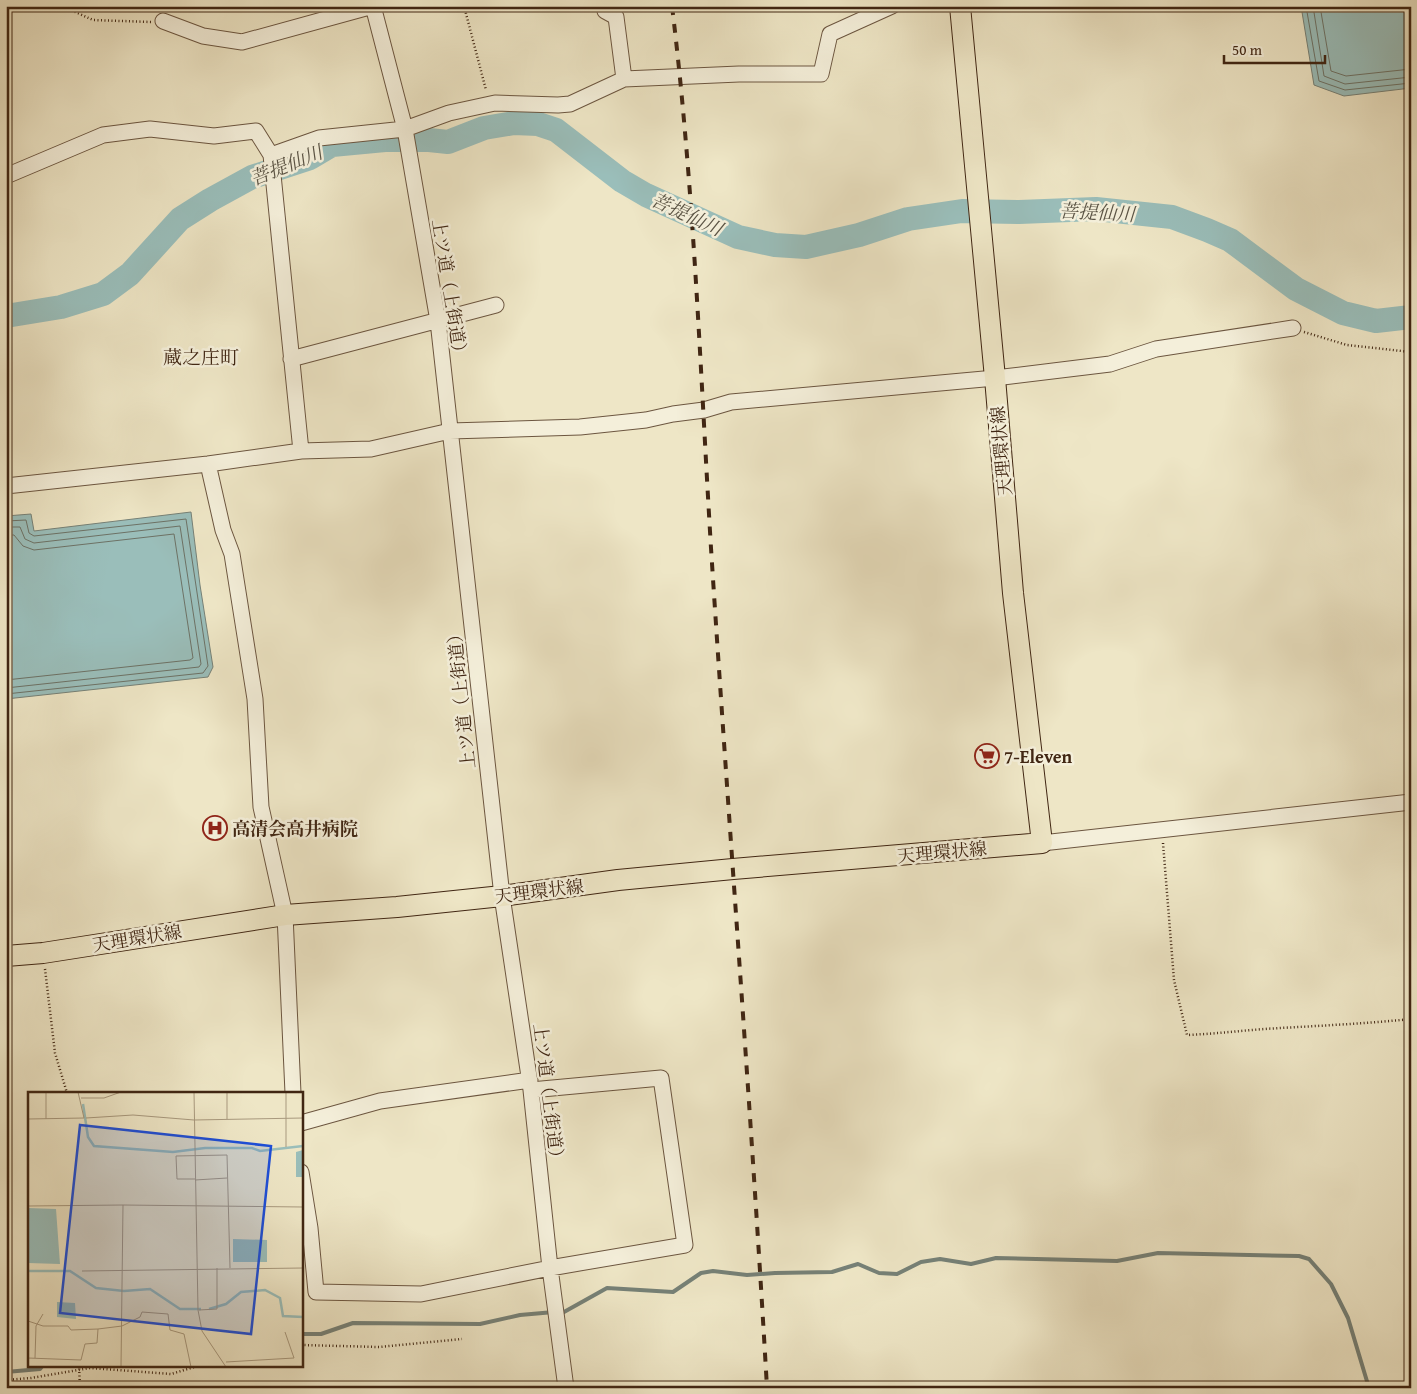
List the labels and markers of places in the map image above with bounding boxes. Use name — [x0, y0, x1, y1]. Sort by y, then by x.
supermarket icon: 7-Eleven — [974, 743, 1000, 769]
place label: 7-Eleven — [1004, 743, 1073, 770]
hospital icon: 高清会高井病院 — [202, 815, 228, 841]
place label: 高清会高井病院 — [232, 815, 358, 842]

